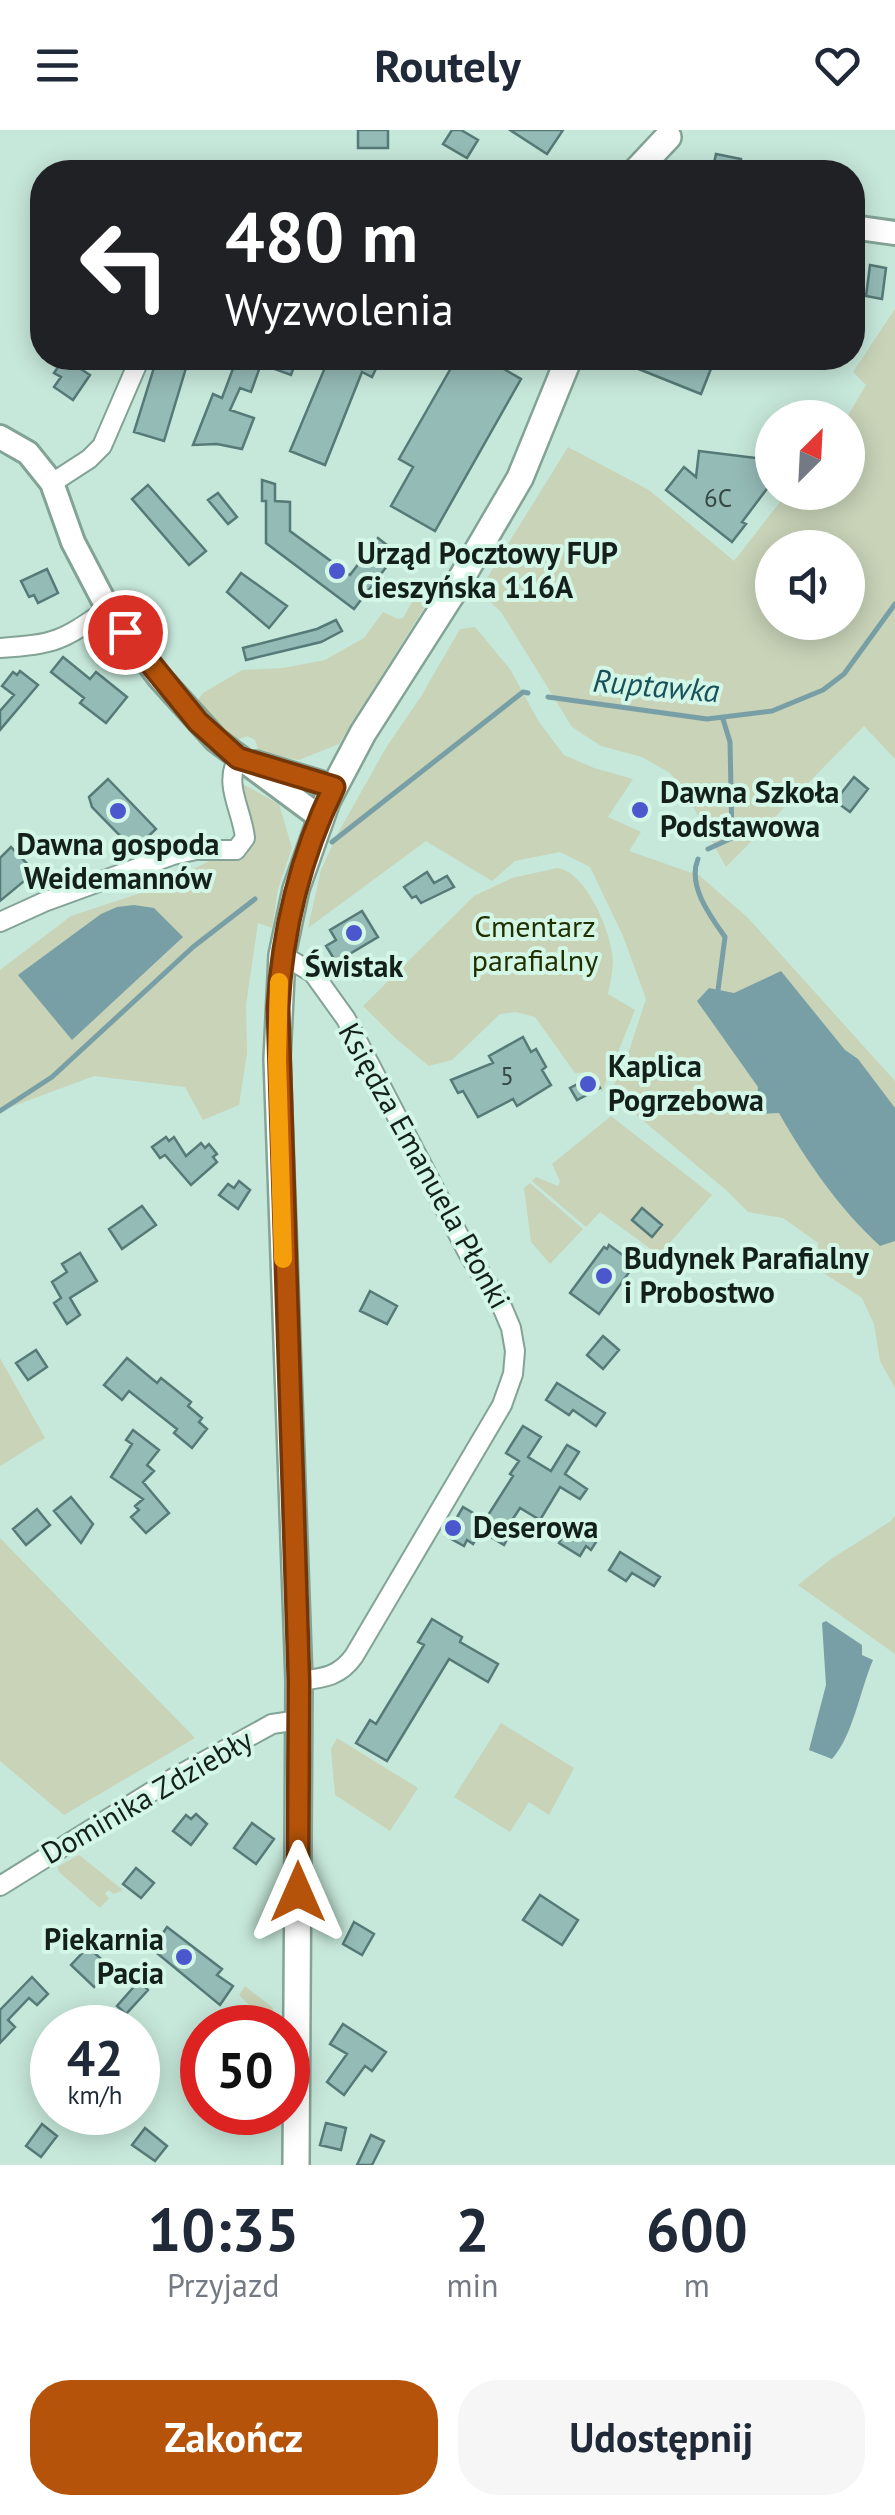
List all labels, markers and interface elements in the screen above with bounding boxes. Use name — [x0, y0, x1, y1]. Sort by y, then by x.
text: Routely — [374, 36, 521, 94]
icon: menu — [30, 38, 85, 93]
icon: heart — [810, 38, 865, 93]
text: 480 m — [225, 191, 418, 281]
icon: left — [60, 200, 190, 330]
text: Wyzwolenia — [225, 279, 454, 337]
north arrow — [755, 400, 865, 510]
map controls — [755, 400, 865, 640]
house number: 6C — [704, 482, 732, 514]
button: sound — [755, 530, 865, 640]
place label: Urząd Pocztowy FUP Cieszyńska 116A — [357, 533, 618, 606]
marker: Urząd Pocztowy FUP Cieszyńska 116A — [326, 560, 348, 582]
pin — [83, 590, 168, 675]
icon: arrive — [98, 605, 153, 660]
water label: Ruptawka — [591, 659, 721, 711]
place label: Dawna Szkoła Podstawowa — [660, 772, 839, 845]
marker: Dawna Szkoła Podstawowa — [629, 799, 651, 821]
marker: Dawna gospoda Weidemannów — [107, 800, 129, 822]
place label: Dawna gospoda Weidemannów — [17, 824, 219, 897]
park label: Cmentarz parafialny — [472, 906, 598, 979]
marker: Świstak — [343, 922, 365, 944]
place label: Świstak — [305, 946, 403, 985]
street label: Księdza Emanuela Płonki — [330, 1015, 520, 1315]
place label: Kaplica Pogrzebowa — [608, 1046, 764, 1119]
house number: 5 — [500, 1060, 514, 1092]
marker: Kaplica Pogrzebowa — [577, 1073, 599, 1095]
place label: Budynek Parafialny i Probostwo — [624, 1238, 870, 1311]
marker: Budynek Parafialny i Probostwo — [593, 1265, 615, 1287]
place label: Deserowa — [473, 1507, 598, 1546]
marker: Deserowa — [442, 1517, 464, 1539]
street label: Dominika Zdziebły — [34, 1719, 259, 1872]
position arrow — [246, 1840, 350, 1944]
place label: Piekarnia Pacia — [44, 1919, 164, 1992]
marker: Piekarnia Pacia — [173, 1946, 195, 1968]
speed limit sign: 50 — [180, 2005, 310, 2135]
text: 42 — [67, 2025, 123, 2090]
text: km/h — [68, 2079, 122, 2111]
text: 10:35 — [147, 2190, 299, 2268]
text: 2 — [456, 2190, 490, 2268]
text: 600 — [646, 2190, 748, 2268]
text: Przyjazd — [167, 2264, 280, 2306]
text: min — [447, 2264, 499, 2306]
text: m — [684, 2264, 710, 2306]
button: Zakończ — [30, 2380, 438, 2495]
button: Udostępnij — [458, 2380, 865, 2495]

